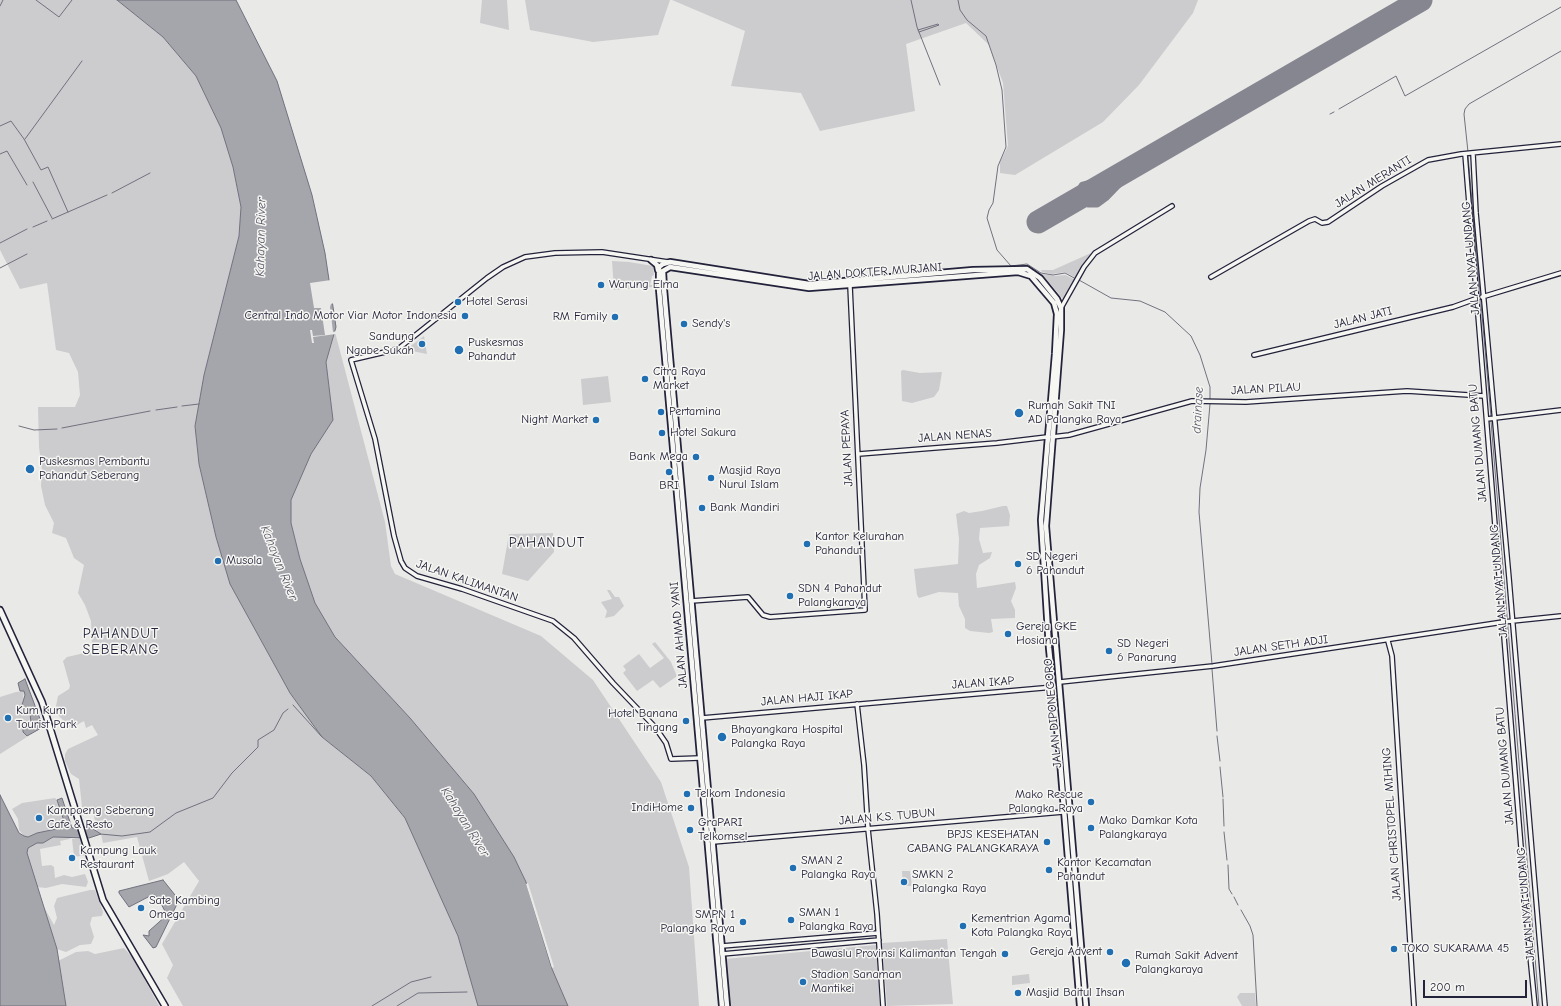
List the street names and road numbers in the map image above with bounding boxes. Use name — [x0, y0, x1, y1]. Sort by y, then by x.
street label: JALAN MERANTI — [1332, 153, 1414, 211]
street label: JALAN NYAI UNDANG — [1459, 201, 1483, 315]
street label: JALAN DOKTER MURJANI — [807, 260, 943, 284]
street label: JALAN JATI — [1332, 304, 1394, 332]
street label: JALAN PILAU — [1231, 380, 1301, 398]
street label: JALAN DUMANG BATU — [1466, 383, 1490, 503]
street label: JALAN PEPAYA — [838, 409, 856, 487]
street label: JALAN NENAS — [918, 426, 992, 446]
street label: JALAN NYAI UNDANG — [1487, 524, 1511, 638]
street label: JALAN KALIMANTAN — [414, 557, 520, 605]
street label: JALAN AHMAD YANI — [667, 581, 691, 689]
street label: JALAN SETH ADJI — [1233, 632, 1329, 660]
street label: JALAN DIPONEGORO — [1041, 658, 1065, 768]
street label: JALAN IKAP — [951, 674, 1015, 692]
street label: JALAN HAJI IKAP — [760, 687, 854, 709]
street label: JALAN DUMANG BATU — [1493, 706, 1517, 826]
street label: JALAN CHRISTOPEL MIHING — [1379, 747, 1405, 901]
street label: JALAN K.S. TUBUN — [838, 806, 936, 828]
street label: JALAN NYAI UNDANG — [1514, 847, 1538, 961]

